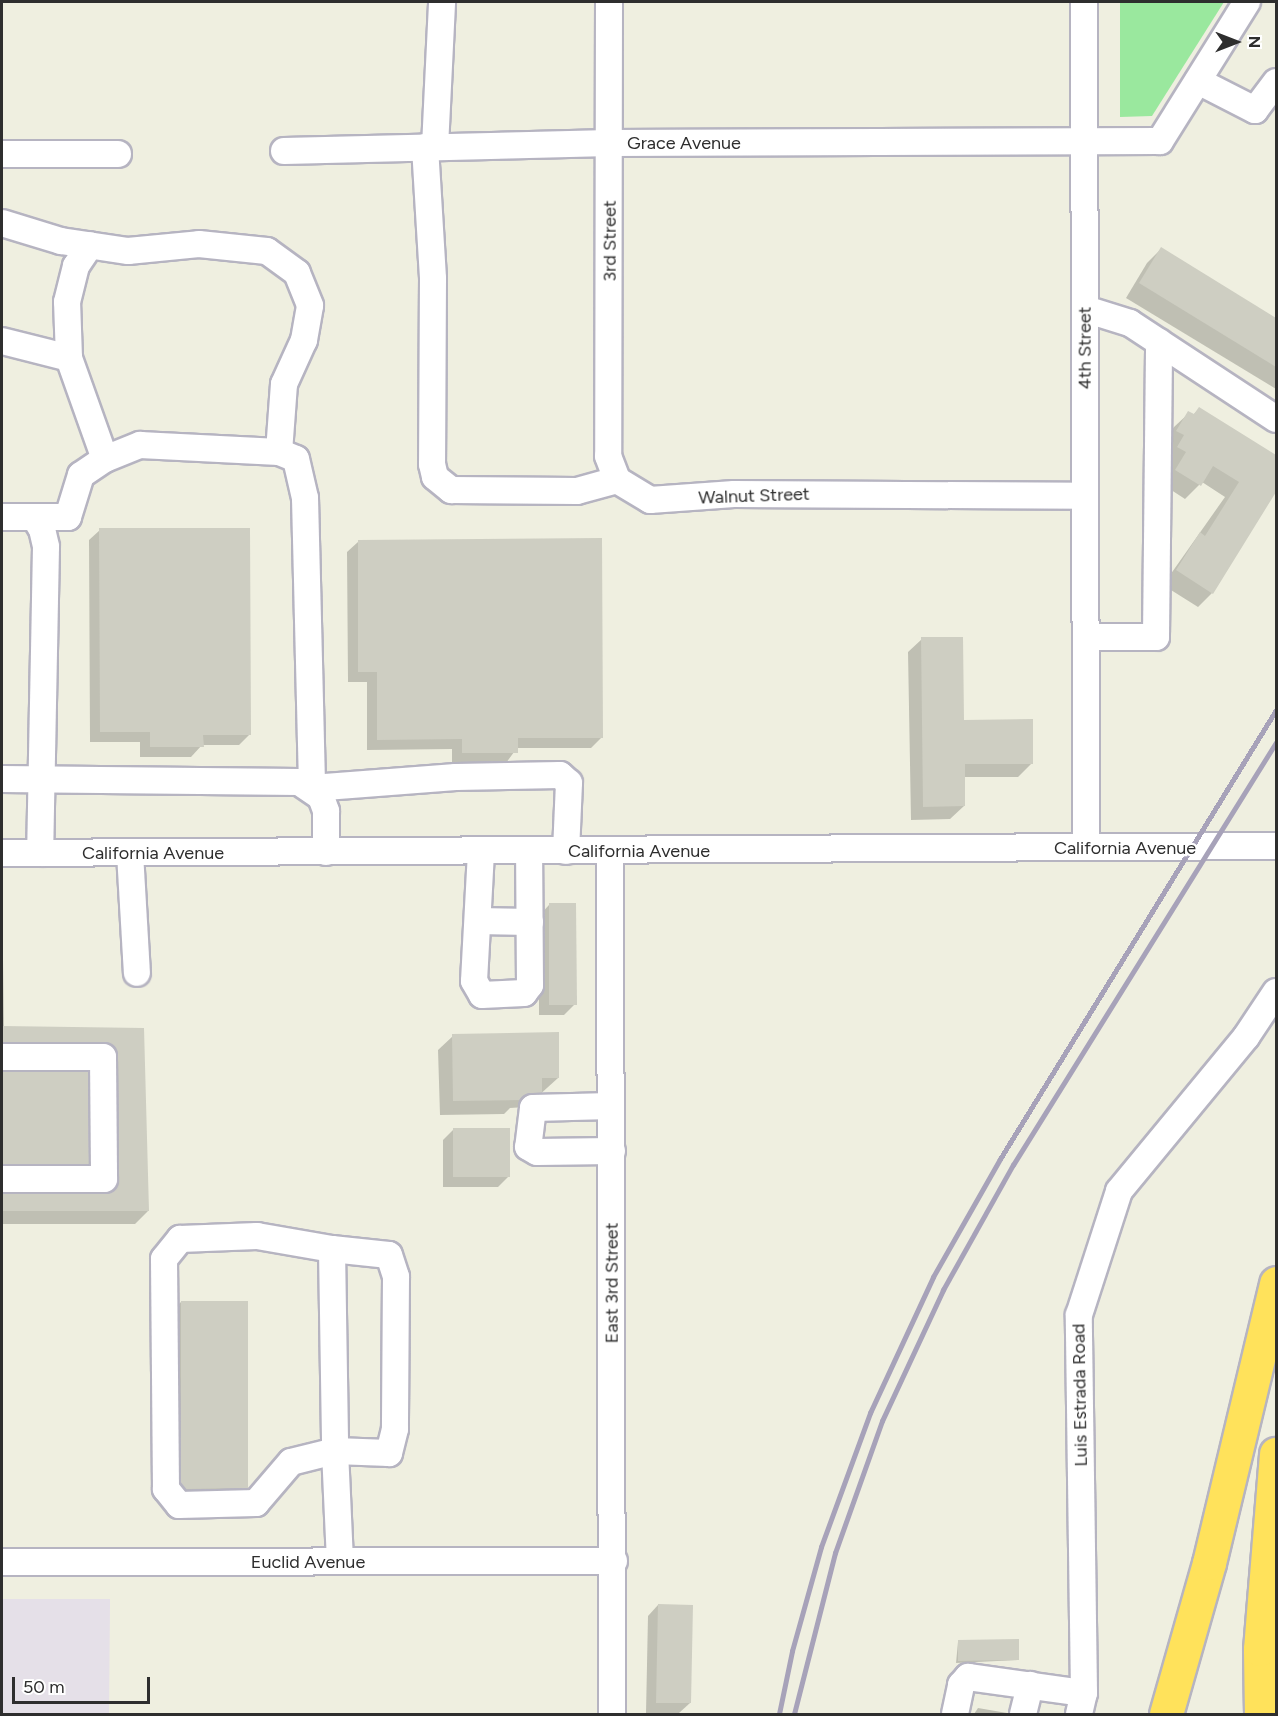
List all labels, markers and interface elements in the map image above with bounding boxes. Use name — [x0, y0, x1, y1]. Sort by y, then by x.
north arrow — [1206, 12, 1266, 72]
text: N — [1245, 36, 1264, 48]
street label: Grace Avenue — [627, 132, 741, 154]
street label: 3rd Street — [599, 200, 621, 282]
street label: 4th Street — [1074, 307, 1096, 389]
street label: Walnut Street — [698, 483, 810, 509]
street label: California Avenue — [1054, 837, 1196, 859]
street label: California Avenue — [568, 840, 710, 862]
street label: California Avenue — [82, 842, 224, 864]
street label: East 3rd Street — [601, 1223, 623, 1343]
street label: Luis Estrada Road — [1068, 1323, 1092, 1467]
street label: Euclid Avenue — [251, 1551, 365, 1573]
scale bar — [15, 1665, 153, 1703]
text: 50 m — [23, 1676, 65, 1698]

